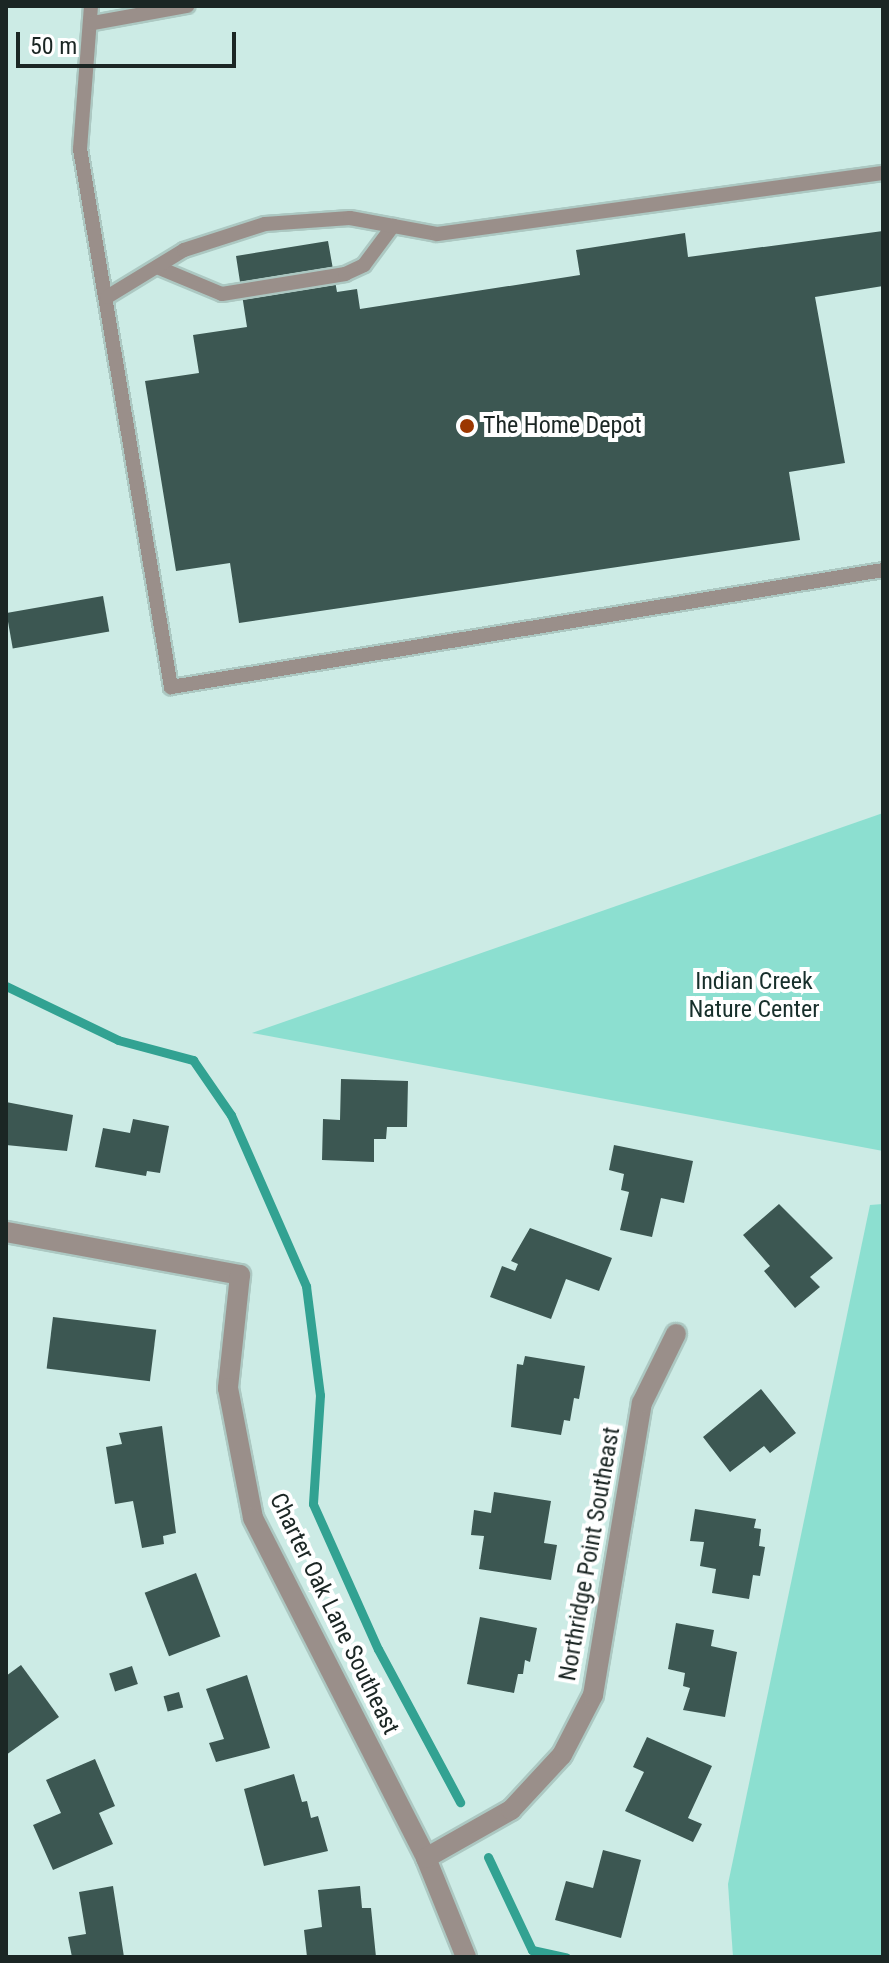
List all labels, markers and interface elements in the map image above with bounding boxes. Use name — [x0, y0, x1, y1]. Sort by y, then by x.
scale bar — [20, 16, 240, 66]
text: 50 m — [30, 32, 77, 60]
place label: The Home Depot — [483, 412, 642, 440]
marker: The Home Depot — [458, 417, 476, 435]
park label: Indian Creek Nature Center — [688, 968, 820, 1024]
street label: Northridge Point Southeast — [553, 1425, 627, 1683]
street label: Charter Oak Lane Southeast — [263, 1489, 405, 1739]

